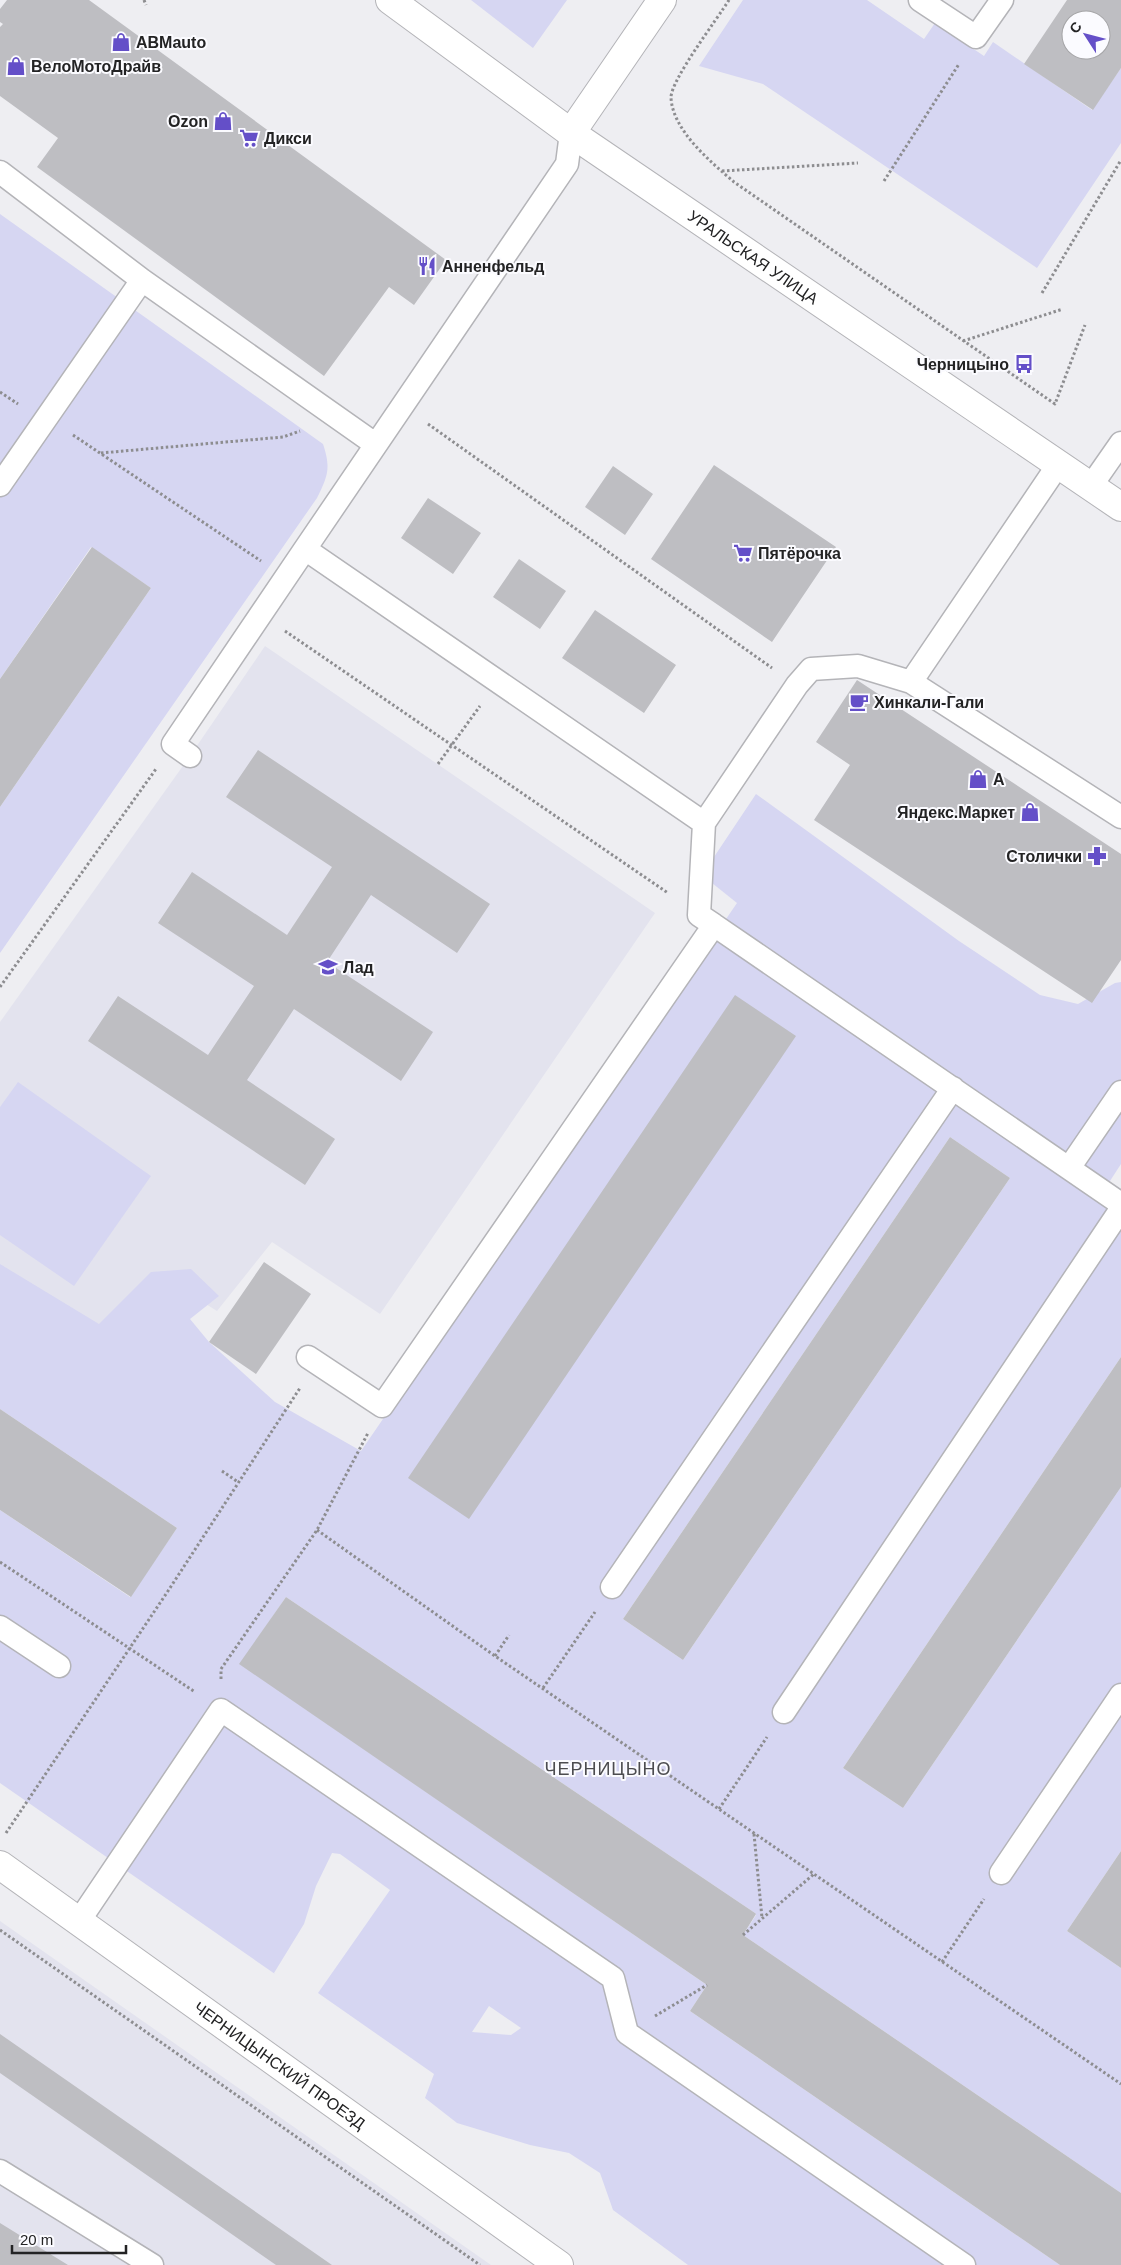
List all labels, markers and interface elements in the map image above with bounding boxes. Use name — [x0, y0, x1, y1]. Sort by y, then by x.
north arrow — [1061, 10, 1111, 60]
text: С — [1066, 19, 1085, 36]
shop icon: ABMauto — [110, 31, 132, 53]
place label: ABMauto — [136, 34, 206, 51]
shop icon: ВелоМотоДрайв — [5, 55, 27, 77]
place label: ВелоМотоДрайв — [31, 58, 161, 75]
shop icon: Ozon — [212, 110, 234, 132]
place label: Ozon — [168, 113, 208, 130]
supermarket icon: Дикси — [238, 127, 260, 149]
place label: Дикси — [264, 130, 312, 147]
street label: УРАЛЬСКАЯ УЛИЦА — [685, 207, 821, 308]
restaurant icon: Анненфельд — [416, 255, 438, 277]
place label: Анненфельд — [442, 258, 544, 275]
bus stop icon: Черницыно — [1013, 353, 1035, 375]
place label: Черницыно — [917, 356, 1009, 373]
supermarket icon: Пятёрочка — [732, 542, 754, 564]
place label: Пятёрочка — [758, 545, 841, 562]
cafe icon: Хинкали-Гали — [848, 691, 870, 713]
place label: Хинкали-Гали — [874, 694, 984, 711]
shop icon: А — [967, 768, 989, 790]
place label: А — [993, 771, 1005, 788]
shop icon: Яндекс.Маркет — [1019, 801, 1041, 823]
place label: Яндекс.Маркет — [897, 804, 1015, 821]
pharmacy icon: Столички — [1086, 845, 1108, 867]
place label: Столички — [1006, 848, 1082, 865]
school or university icon: Лад — [317, 956, 339, 978]
place label: Лад — [343, 959, 374, 976]
district label: ЧЕРНИЦЫНО — [544, 1759, 672, 1779]
street label: ЧЕРНИЦЫНСКИЙ ПРОЕЗД — [191, 1999, 368, 2133]
scale bar — [12, 2222, 126, 2254]
text: 20 m — [20, 2231, 53, 2248]

